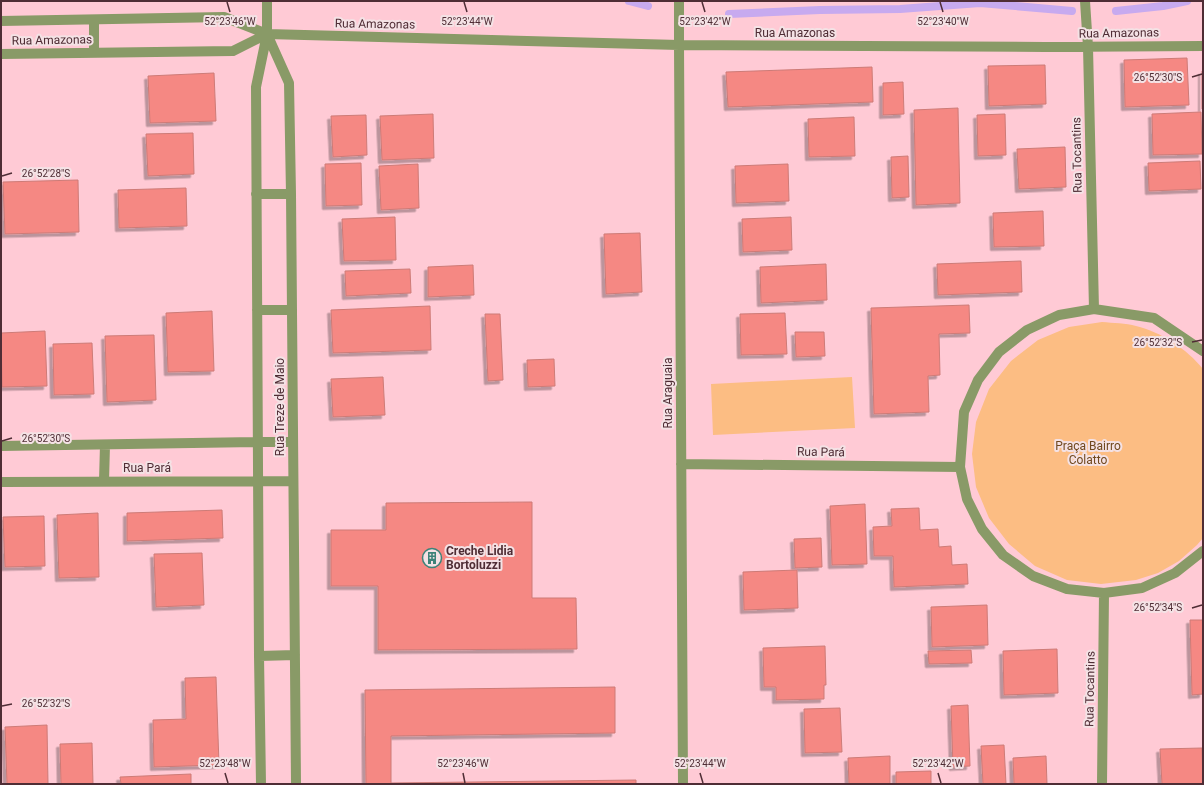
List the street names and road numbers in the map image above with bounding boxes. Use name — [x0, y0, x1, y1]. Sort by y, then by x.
street label: Rua Amazonas — [335, 16, 415, 32]
street label: Rua Amazonas — [1079, 25, 1159, 41]
street label: Rua Amazonas — [755, 26, 835, 40]
street label: Rua Amazonas — [12, 32, 92, 48]
street label: Rua Tocantins — [1069, 117, 1085, 193]
street label: Rua Araguaia — [661, 357, 675, 429]
street label: Rua Treze de Maio — [273, 358, 287, 456]
street label: Rua Pará — [797, 445, 845, 459]
street label: Rua Pará — [123, 461, 171, 475]
street label: Rua Tocantins — [1082, 651, 1098, 727]

